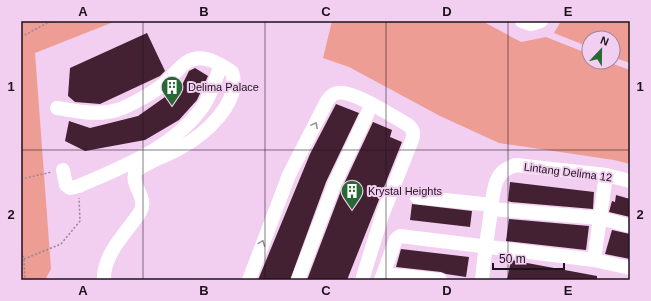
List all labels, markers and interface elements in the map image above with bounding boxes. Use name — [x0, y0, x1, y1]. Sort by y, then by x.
text: A — [78, 4, 88, 19]
text: B — [199, 4, 209, 19]
text: C — [321, 4, 331, 19]
text: D — [442, 4, 452, 19]
text: E — [564, 4, 573, 19]
north arrow — [581, 30, 621, 70]
text: N — [599, 34, 611, 48]
building icon: Delima Palace — [159, 74, 185, 107]
text: 1 — [7, 79, 15, 94]
text: 1 — [636, 79, 644, 94]
place label: Delima Palace — [188, 81, 259, 93]
one-way arrow — [310, 121, 317, 129]
street label: Lintang Delima 12 — [523, 161, 613, 183]
building icon: Krystal Heights — [339, 178, 365, 211]
place label: Krystal Heights — [368, 185, 442, 197]
text: 2 — [7, 207, 15, 222]
text: 2 — [636, 207, 644, 222]
one-way arrow — [258, 240, 266, 247]
scale bar — [493, 245, 564, 271]
text: 50 m — [499, 252, 526, 266]
text: A — [78, 283, 88, 298]
text: B — [199, 283, 209, 298]
text: C — [321, 283, 331, 298]
text: D — [442, 283, 452, 298]
text: E — [564, 283, 573, 298]

